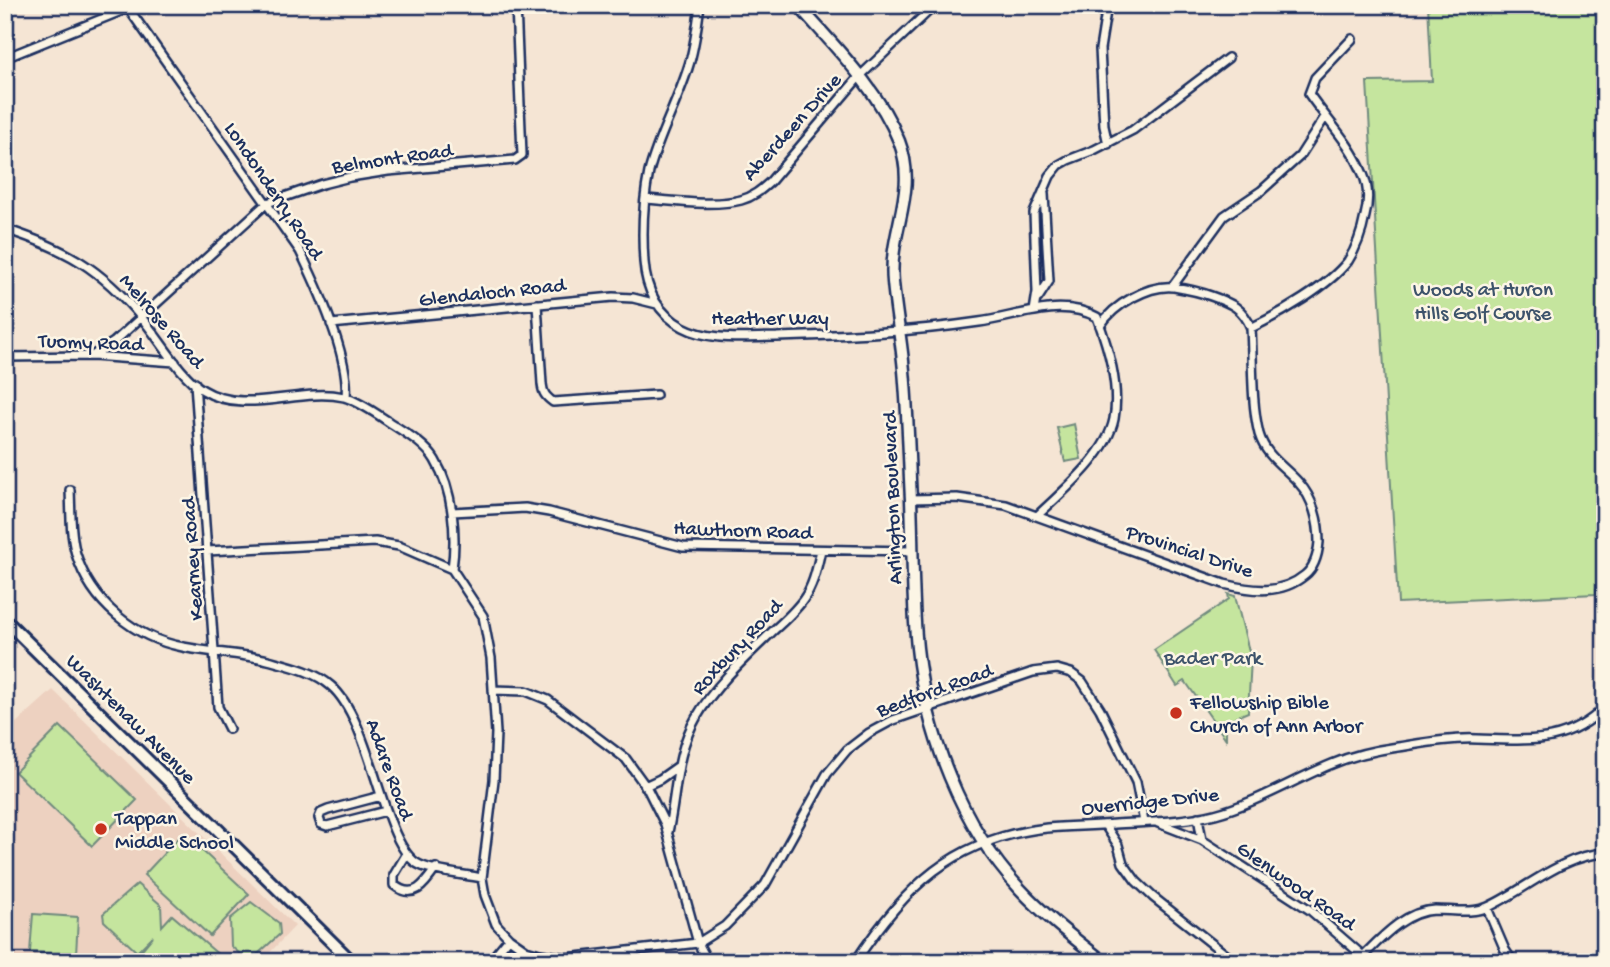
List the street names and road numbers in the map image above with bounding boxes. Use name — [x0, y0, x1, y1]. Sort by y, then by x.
street label: Aberdeen Drive — [739, 68, 849, 187]
street label: Londonderry Road — [217, 118, 328, 267]
street label: Belmont Road — [330, 139, 456, 181]
street label: Melrose Road — [112, 270, 210, 376]
street label: Glendaloch Road — [418, 274, 569, 315]
street label: Heather Way — [711, 308, 829, 333]
street label: Tuomy Road — [37, 330, 145, 359]
street label: Arlington Boulevard — [879, 409, 910, 585]
street label: Kearney Road — [178, 495, 211, 621]
street label: Hawthorn Road — [673, 518, 814, 547]
street label: Provincial Drive — [1121, 521, 1257, 586]
street label: Roxbury Road — [688, 594, 791, 702]
street label: Washtenaw Avenue — [59, 650, 201, 792]
street label: Bedford Road — [873, 659, 998, 725]
street label: Adare Road — [358, 716, 418, 826]
street label: Overridge Drive — [1080, 784, 1221, 823]
street label: Glenwood Road — [1231, 838, 1361, 939]

